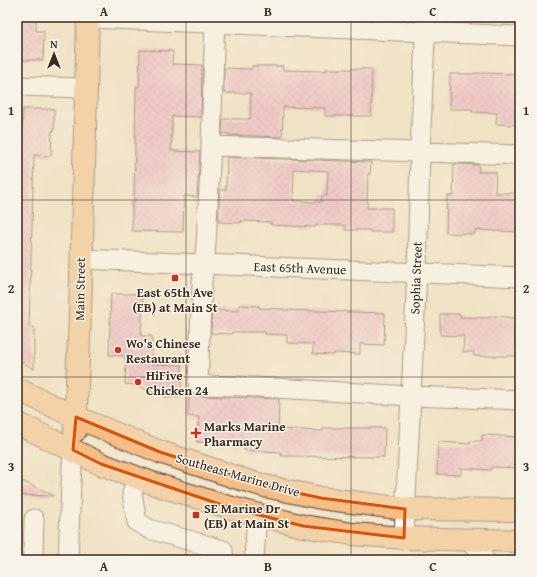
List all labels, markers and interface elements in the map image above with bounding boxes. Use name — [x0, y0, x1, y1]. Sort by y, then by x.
text: A — [100, 2, 109, 21]
text: B — [264, 2, 272, 21]
text: C — [429, 2, 437, 21]
north arrow — [34, 34, 74, 74]
text: N — [50, 36, 58, 52]
text: 1 — [8, 101, 14, 120]
text: 1 — [523, 101, 529, 120]
street label: Sophia Street — [405, 241, 427, 315]
street label: Main Street — [70, 257, 90, 321]
street label: East 65th Avenue — [253, 257, 347, 279]
marker: East 65th Ave (EB) at Main St — [170, 273, 180, 283]
text: 2 — [8, 279, 15, 298]
text: 2 — [523, 279, 530, 298]
place label: East 65th Ave (EB) at Main St — [132, 283, 218, 317]
place label: Wo's Chinese Restaurant — [126, 334, 201, 368]
marker: Wo's Chinese Restaurant — [113, 345, 123, 355]
place label: HiFive Chicken 24 — [146, 366, 209, 400]
marker: HiFive Chicken 24 — [133, 377, 143, 387]
place label: Marks Marine Pharmacy — [204, 417, 286, 451]
marker: Marks Marine Pharmacy — [191, 428, 201, 438]
street label: Southeast Marine Drive — [174, 448, 302, 502]
text: 3 — [8, 457, 14, 476]
text: 3 — [523, 457, 529, 476]
place label: SE Marine Dr (EB) at Main St — [204, 499, 289, 533]
marker: SE Marine Dr (EB) at Main St — [191, 510, 201, 520]
text: A — [100, 557, 109, 576]
text: B — [264, 557, 272, 576]
text: C — [429, 557, 437, 576]

